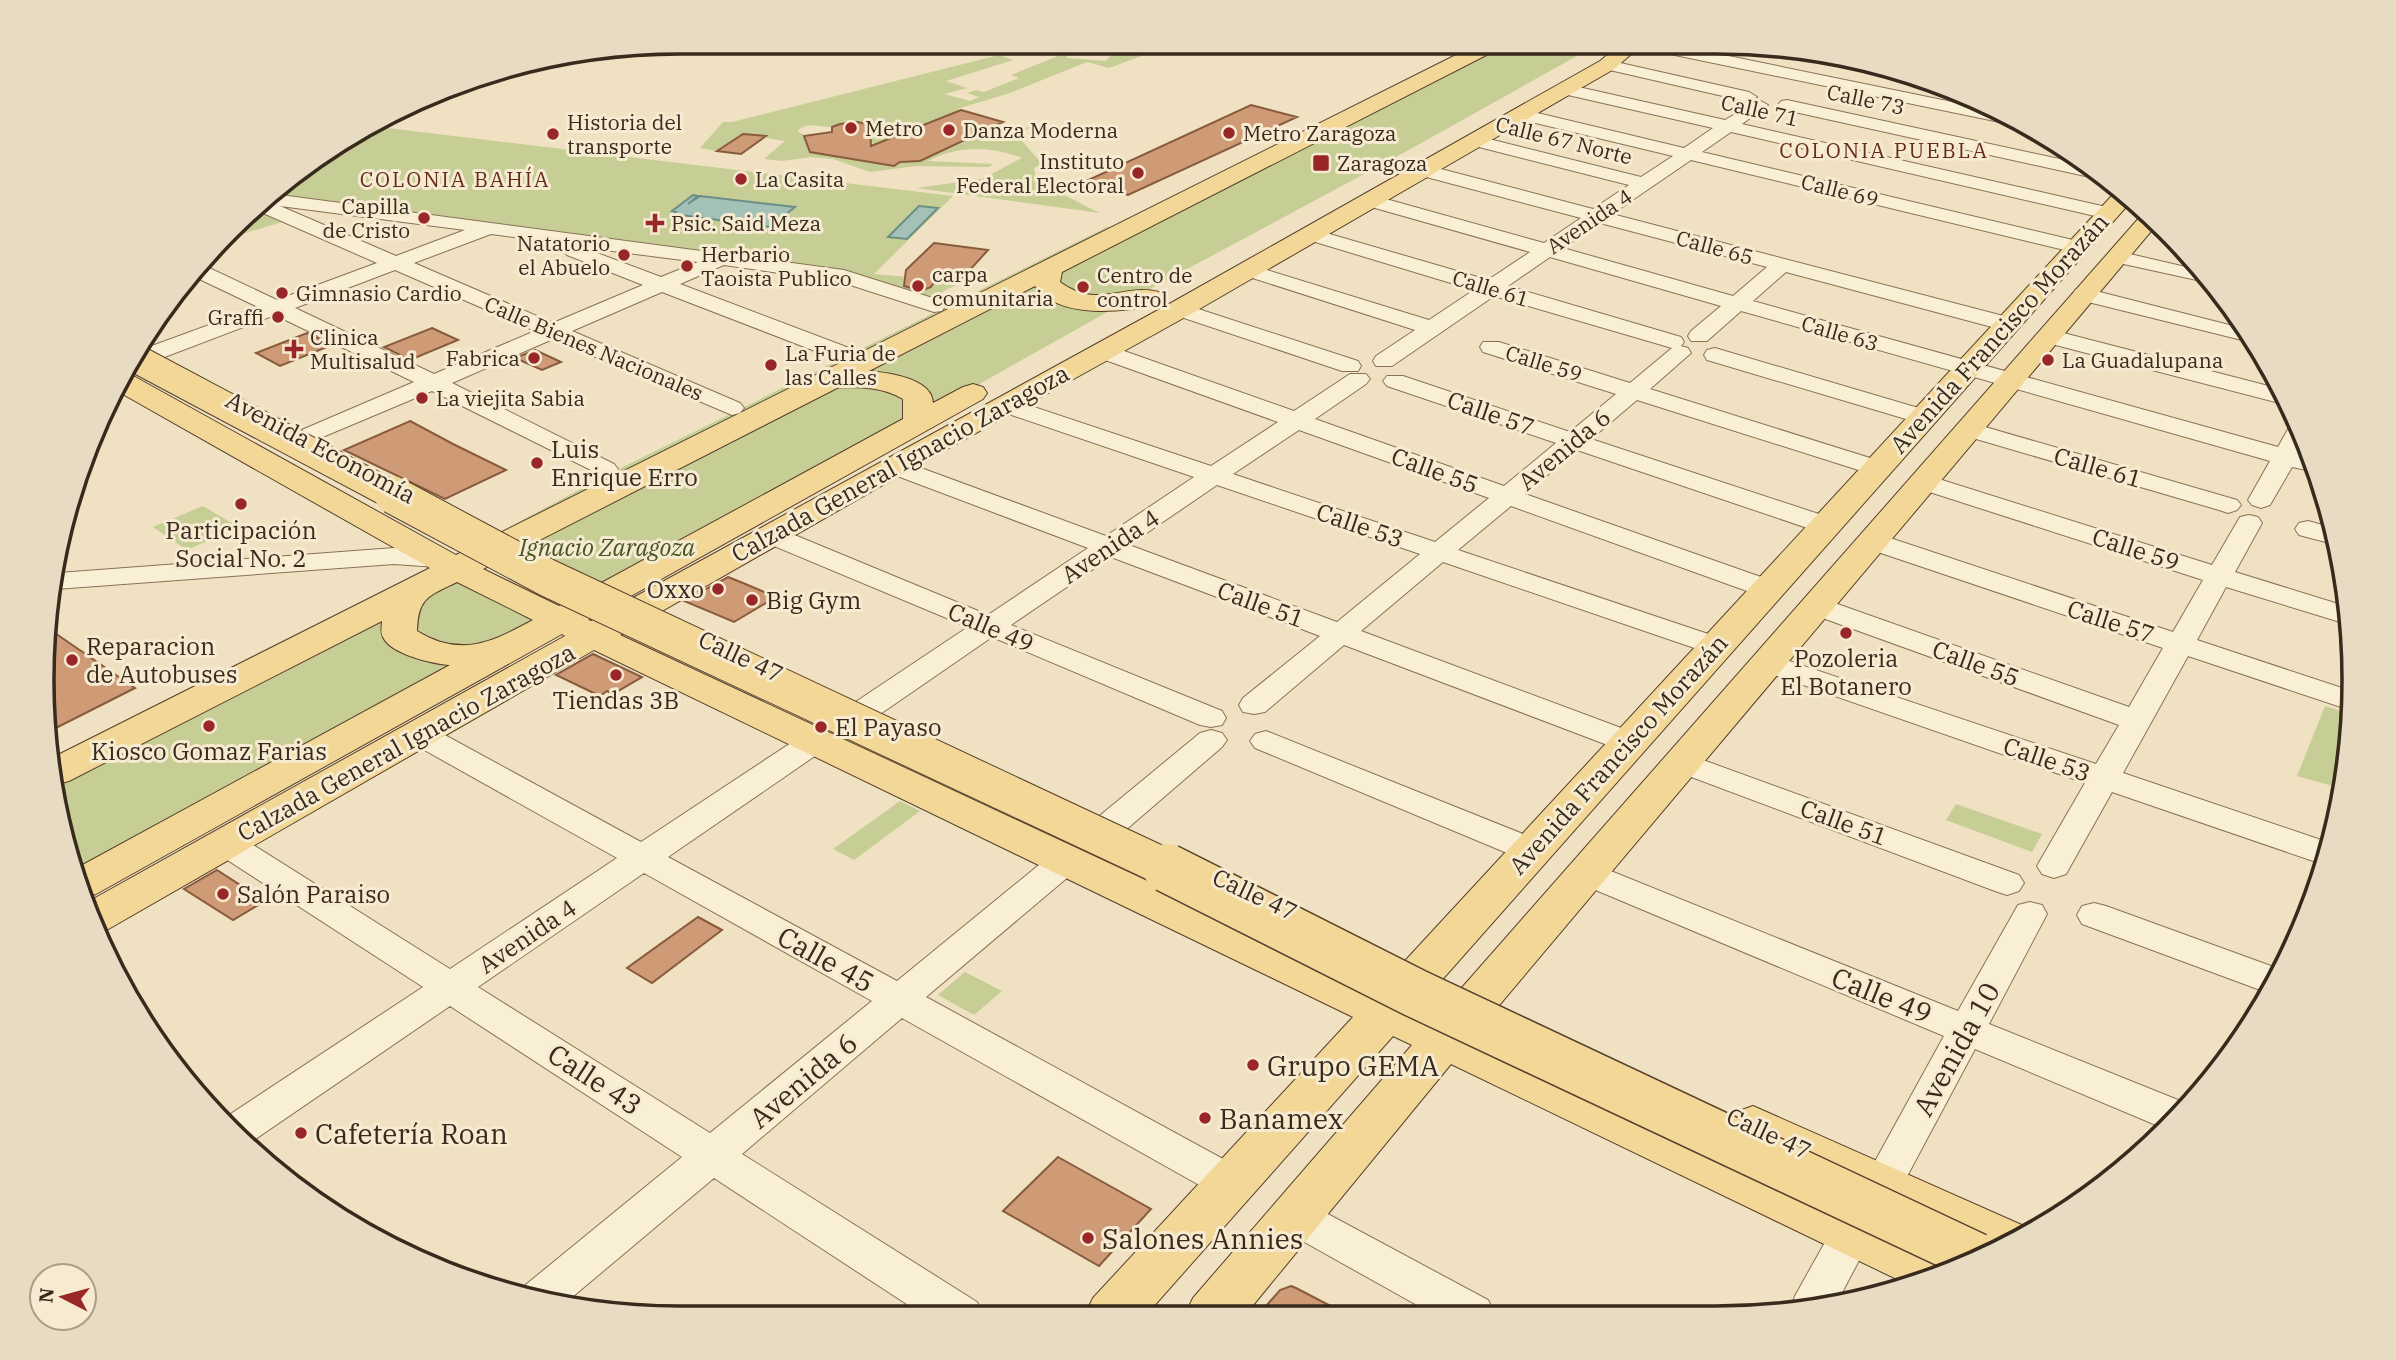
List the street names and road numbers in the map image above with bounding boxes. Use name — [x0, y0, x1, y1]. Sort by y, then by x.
street label: Calle 73 — [1825, 77, 1907, 121]
street label: Calle 71 — [1718, 87, 1802, 133]
street label: Calle 67 Norte — [1493, 109, 1635, 171]
street label: Calle 69 — [1798, 167, 1882, 213]
street label: Avenida 4 — [1541, 182, 1637, 260]
street label: Avenida Francisco Morazán — [1882, 206, 2116, 460]
street label: Calle 65 — [1673, 223, 1757, 271]
street label: Calle 61 — [1449, 263, 1533, 313]
street label: Calle Bienes Nacionales — [480, 289, 708, 407]
street label: Calle 63 — [1798, 309, 1882, 357]
street label: Calle 59 — [1502, 338, 1586, 388]
street label: Calzada General Ignacio Zaragoza — [725, 357, 1075, 569]
street label: Avenida Economía — [220, 383, 422, 511]
street label: Calle 57 — [1443, 383, 1539, 443]
street label: Avenida 6 — [1511, 401, 1617, 497]
street label: Calle 61 — [2050, 439, 2146, 495]
street label: Calle 55 — [1387, 440, 1483, 500]
street label: Calle 53 — [1312, 495, 1408, 555]
street label: Avenida 4 — [1055, 501, 1165, 591]
street label: Calle 59 — [2088, 520, 2184, 578]
street label: Calle 51 — [1213, 574, 1309, 634]
street label: Calle 57 — [2063, 592, 2159, 650]
street label: Calle 49 — [943, 595, 1039, 659]
street label: Calle 47 — [693, 622, 789, 690]
street label: Avenida Francisco Morazán — [1501, 627, 1735, 881]
street label: Calle 55 — [1928, 633, 2024, 693]
street label: Calzada General Ignacio Zaragoza — [231, 636, 581, 848]
street label: Calle 53 — [1999, 729, 2095, 789]
street label: Calle 51 — [1796, 792, 1892, 852]
street label: Calle 47 — [1207, 860, 1303, 928]
street label: Avenida 4 — [472, 891, 582, 981]
street label: Calle 45 — [771, 917, 881, 1001]
street label: Calle 49 — [1826, 958, 1938, 1032]
street label: Avenida 10 — [1904, 976, 2008, 1122]
street label: Avenida 6 — [741, 1024, 865, 1136]
street label: Calle 43 — [541, 1035, 649, 1123]
street label: Calle 47 — [1721, 1099, 1817, 1167]

